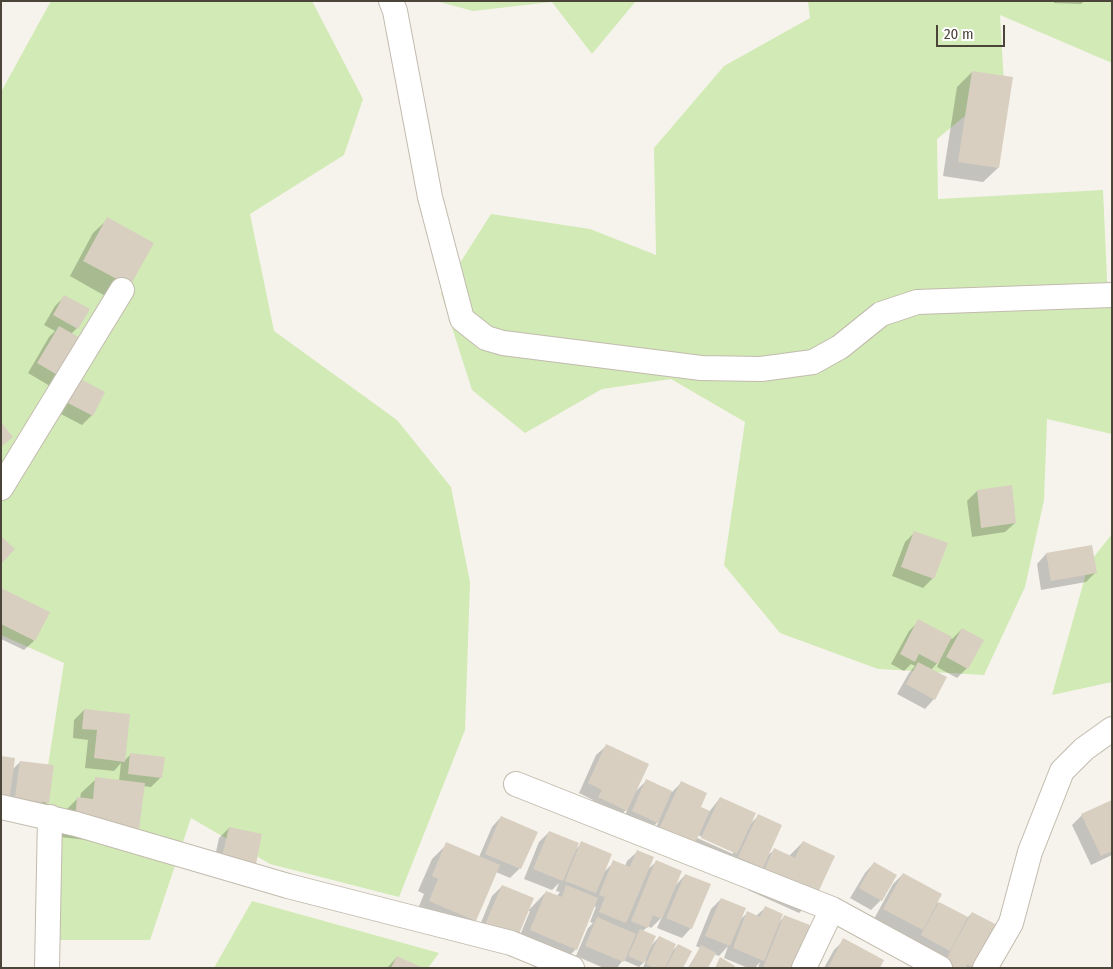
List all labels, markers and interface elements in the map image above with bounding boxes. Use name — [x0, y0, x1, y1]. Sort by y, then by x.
scale bar — [938, 15, 1007, 47]
text: 20 m — [944, 25, 974, 43]

